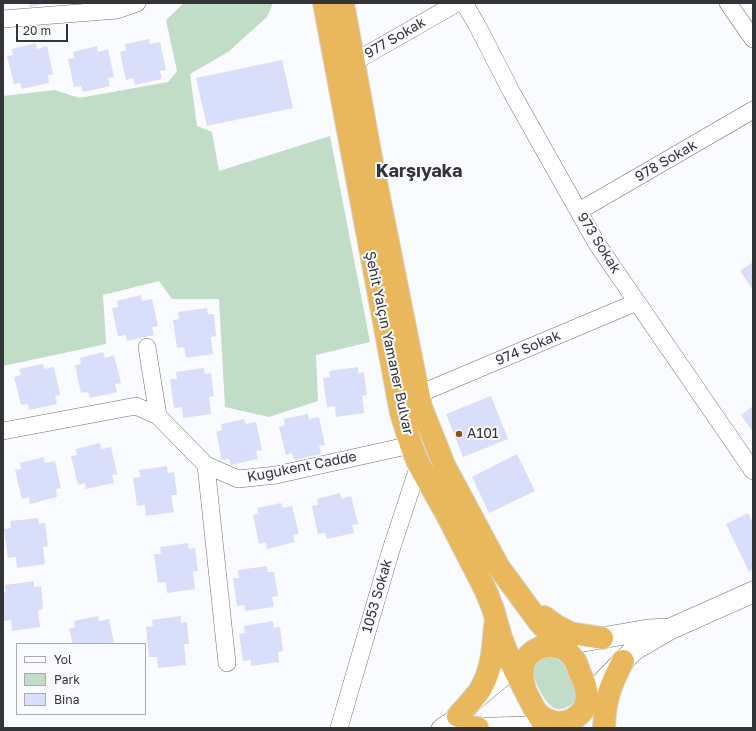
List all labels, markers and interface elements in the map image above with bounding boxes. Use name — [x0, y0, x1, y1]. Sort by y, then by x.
street label: 977 Sokak — [361, 14, 429, 62]
scale bar — [18, 16, 70, 42]
text: 20 m — [23, 23, 51, 38]
street label: 978 Sokak — [632, 137, 700, 185]
district label: Karşıyaka — [376, 160, 462, 182]
street label: 973 Sokak — [574, 209, 624, 277]
street label: Şehit Yalçın Yamaner Bulvar — [361, 250, 417, 436]
street label: 974 Sokak — [493, 327, 563, 369]
place label: A101 — [467, 426, 499, 442]
marker: A101 — [454, 429, 464, 439]
street label: Kuğukent Cadde — [246, 448, 358, 486]
street label: 1053 Sokak — [358, 557, 396, 635]
legend — [16, 643, 146, 715]
text: Yol — [54, 652, 72, 667]
text: Park — [54, 672, 80, 687]
text: Bina — [54, 692, 79, 707]

